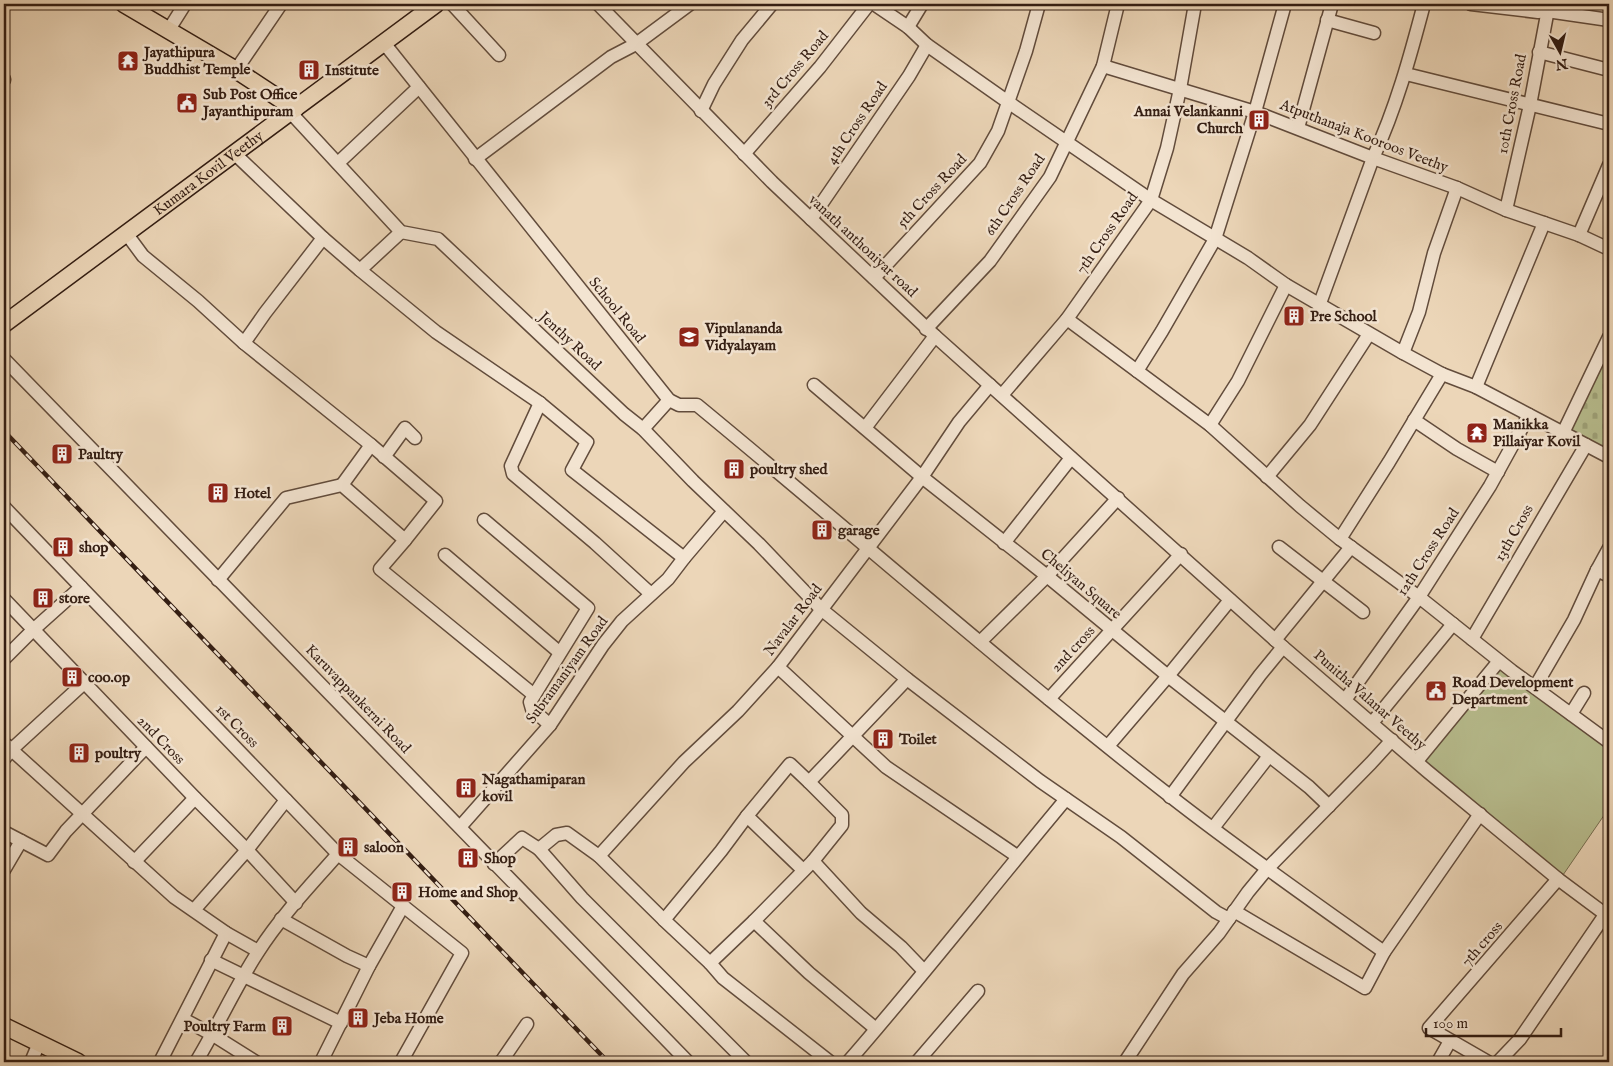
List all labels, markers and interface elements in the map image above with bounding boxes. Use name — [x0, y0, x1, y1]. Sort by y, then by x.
street label: 3rd Cross Road — [757, 26, 833, 111]
north arrow — [1536, 28, 1586, 78]
place label: Jayathipura Buddhist Temple — [142, 43, 251, 79]
temple icon: Jayathipura Buddhist Temple — [116, 49, 140, 73]
street label: 10th Cross Road — [1493, 52, 1531, 156]
text: N — [1554, 54, 1570, 74]
building icon: Institute — [297, 58, 321, 82]
place label: Institute — [325, 61, 379, 80]
street label: 4th Cross Road — [822, 77, 892, 168]
place label: Sub Post Office Jayanthipuram — [201, 85, 298, 121]
public building icon: Sub Post Office Jayanthipuram — [175, 91, 199, 115]
street label: Atputhanaja Kooroos Veethy — [1276, 95, 1451, 177]
place label: Annai Velankanni Church — [1133, 102, 1244, 138]
building icon: Annai Velankanni Church — [1247, 108, 1271, 132]
street label: Kumara Kovil Veethy — [149, 126, 267, 220]
street label: 5th Cross Road — [893, 149, 972, 232]
street label: 6th Cross Road — [981, 150, 1050, 240]
street label: 7th Cross Road — [1072, 188, 1143, 278]
street label: vanath anthoniyar road — [805, 191, 922, 302]
street label: School Road — [585, 273, 650, 348]
building icon: Pre School — [1282, 304, 1306, 328]
street label: Jenthy Road — [533, 306, 606, 375]
place label: Pre School — [1310, 307, 1378, 326]
place label: Vipulananda Vidyalayam — [704, 319, 783, 355]
school or university icon: Vipulananda Vidyalayam — [677, 325, 701, 349]
place label: Manikka Pillaiyar Kovil — [1493, 415, 1581, 451]
temple icon: Manikka Pillaiyar Kovil — [1465, 421, 1489, 445]
building icon: Paultry — [50, 442, 74, 466]
place label: Paultry — [78, 445, 124, 464]
building icon: poultry shed — [722, 457, 746, 481]
place label: poultry shed — [749, 460, 828, 479]
building icon: Hotel — [206, 481, 230, 505]
place label: Hotel — [234, 484, 272, 503]
street label: 13th Cross — [1490, 501, 1538, 565]
street label: 12th Cross Road — [1393, 504, 1464, 600]
building icon: garage — [810, 518, 834, 542]
place label: garage — [838, 521, 880, 540]
building icon: shop — [51, 535, 75, 559]
place label: shop — [79, 538, 108, 557]
street label: Cheliyan Square — [1036, 544, 1126, 624]
street label: Navalar Road — [760, 579, 827, 660]
building icon: store — [31, 586, 55, 610]
place label: store — [59, 589, 90, 608]
street label: Subramaniyam Road — [522, 612, 613, 727]
street label: 2nd cross — [1047, 622, 1099, 676]
street label: Karuvappankerni Road — [301, 641, 416, 758]
street label: Punitha Valanar Veethy — [1310, 646, 1431, 755]
building icon: coo.op — [60, 665, 84, 689]
place label: coo.op — [88, 668, 130, 687]
place label: Road Development Department — [1452, 673, 1574, 709]
public building icon: Road Development Department — [1424, 679, 1448, 703]
street label: 1st Cross — [211, 700, 263, 752]
street label: 2nd Cross — [133, 711, 189, 769]
building icon: Toilet — [871, 727, 895, 751]
place label: Toilet — [898, 730, 938, 749]
building icon: poultry — [67, 741, 91, 765]
place label: poultry — [94, 744, 142, 763]
place label: Nagathamiparan kovil — [481, 770, 585, 806]
building icon: Nagathamiparan kovil — [454, 776, 478, 800]
building icon: saloon — [336, 835, 360, 859]
place label: saloon — [364, 838, 404, 857]
building icon: Shop — [456, 846, 480, 870]
place label: Shop — [484, 849, 516, 868]
building icon: Home and Shop — [390, 880, 414, 904]
place label: Home and Shop — [418, 883, 518, 902]
street label: 7th cross — [1457, 917, 1507, 971]
building icon: Jeba Home — [346, 1006, 370, 1030]
scale bar — [1426, 1006, 1560, 1038]
place label: Jeba Home — [372, 1009, 444, 1028]
building icon: Poultry Farm — [270, 1014, 294, 1038]
text: 100 m — [1433, 1014, 1469, 1033]
place label: Poultry Farm — [184, 1017, 266, 1036]

